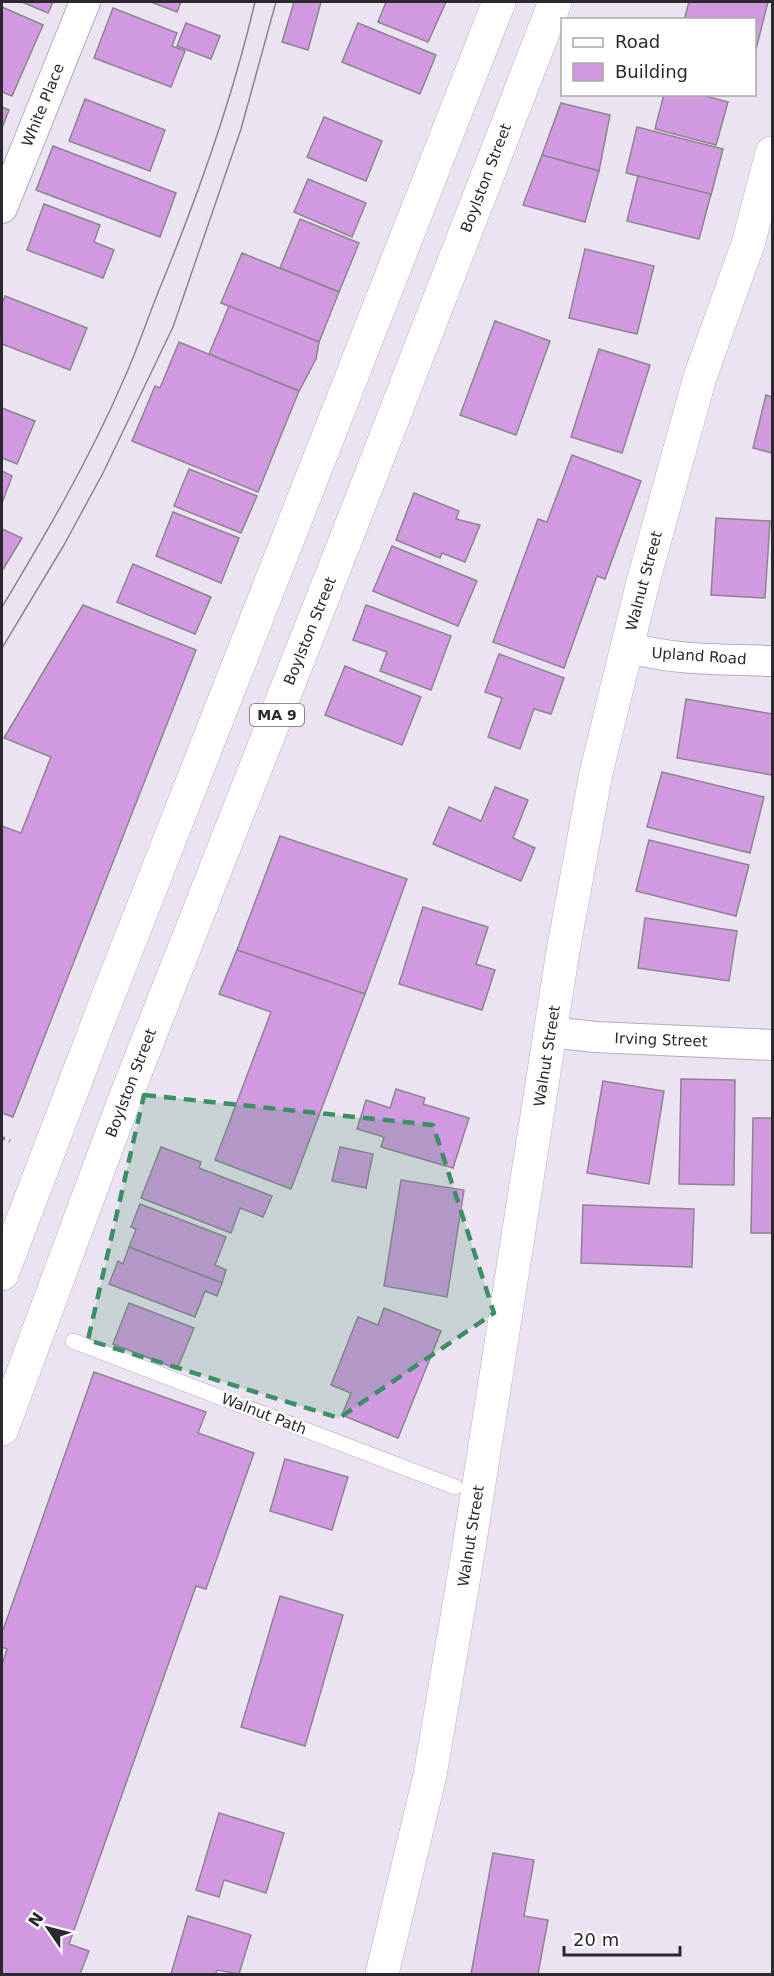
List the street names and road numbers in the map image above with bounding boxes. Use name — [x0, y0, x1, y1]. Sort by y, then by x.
street label: White Place — [18, 61, 68, 149]
street label: Boylston Street — [457, 121, 515, 235]
street label: Walnut Street — [622, 529, 666, 633]
street label: Boylston Street — [280, 574, 340, 688]
street label: Upland Road — [651, 644, 747, 668]
road number: MA 9 — [250, 704, 304, 726]
street label: Walnut Street — [530, 1004, 564, 1108]
street label: Boylston Street — [102, 1026, 160, 1140]
street label: Irving Street — [614, 1029, 708, 1051]
street label: Walnut Path — [219, 1389, 309, 1439]
street label: Walnut Street — [454, 1484, 488, 1588]

